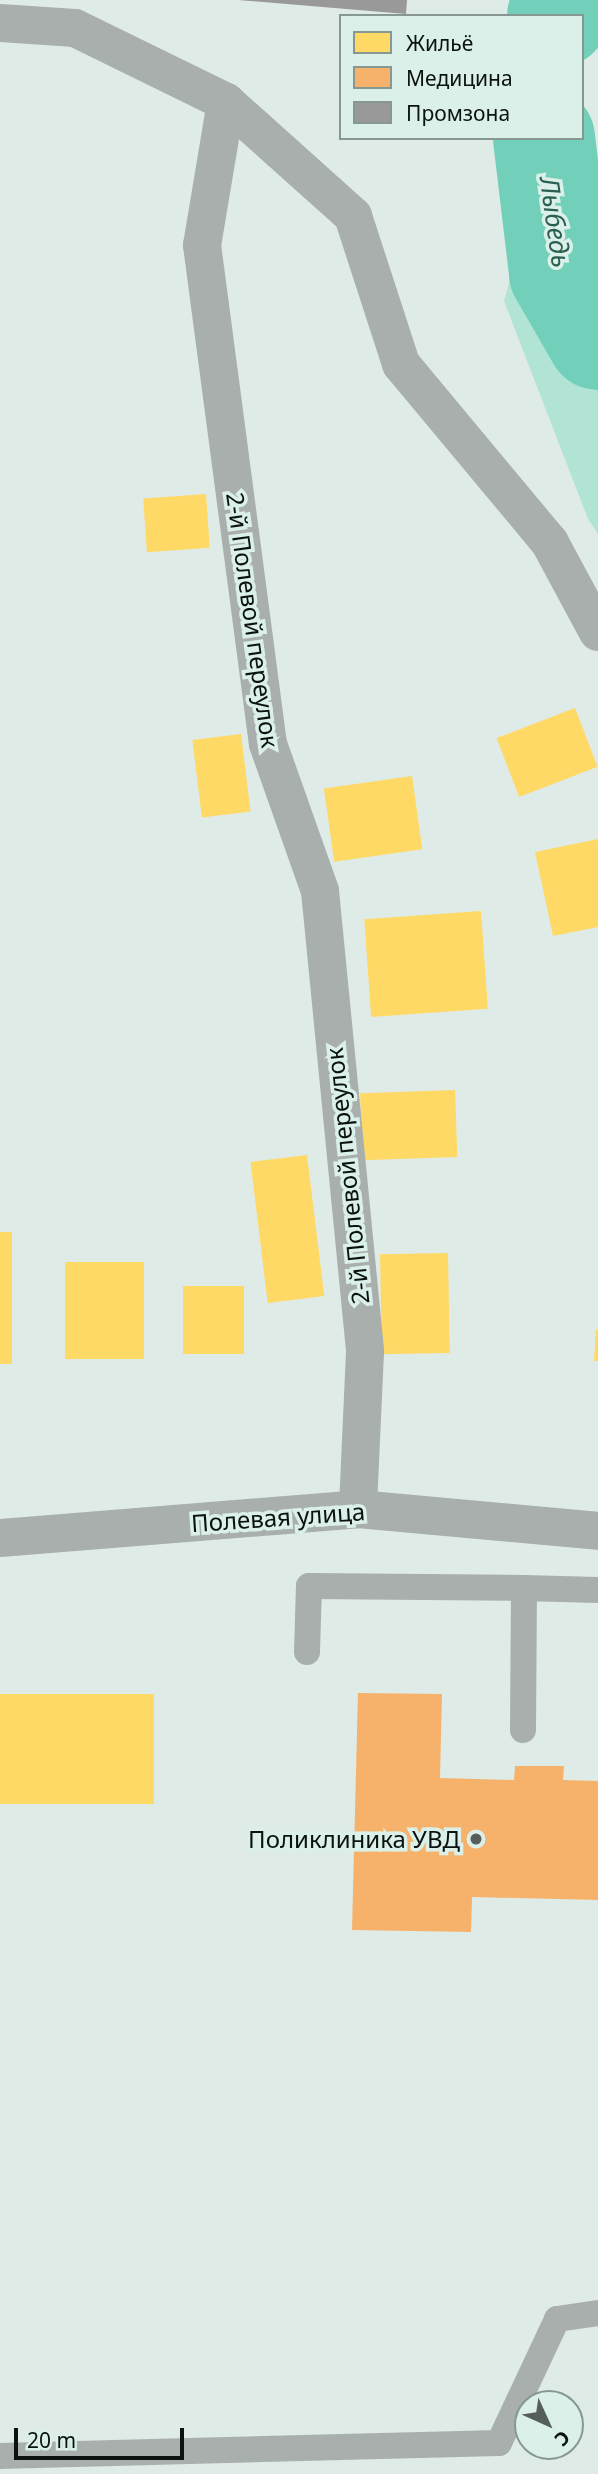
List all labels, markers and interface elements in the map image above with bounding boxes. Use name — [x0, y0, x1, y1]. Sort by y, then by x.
legend — [339, 14, 584, 140]
text: Жильё — [406, 29, 473, 57]
text: Медицина — [406, 64, 513, 92]
text: Промзона — [406, 99, 510, 127]
water label: Лыбедь — [533, 175, 577, 269]
street label: 2-й Полевой переулок — [221, 490, 285, 750]
street label: 2-й Полевой переулок — [319, 1046, 375, 1306]
street label: Полевая улица — [190, 1497, 366, 1537]
place label: Поликлиника УВД — [248, 1825, 460, 1853]
marker: Поликлиника УВД — [466, 1829, 486, 1849]
north arrow — [514, 2390, 584, 2460]
scale bar — [18, 2414, 187, 2458]
text: С — [549, 2425, 576, 2452]
text: 20 m — [27, 2426, 76, 2454]

